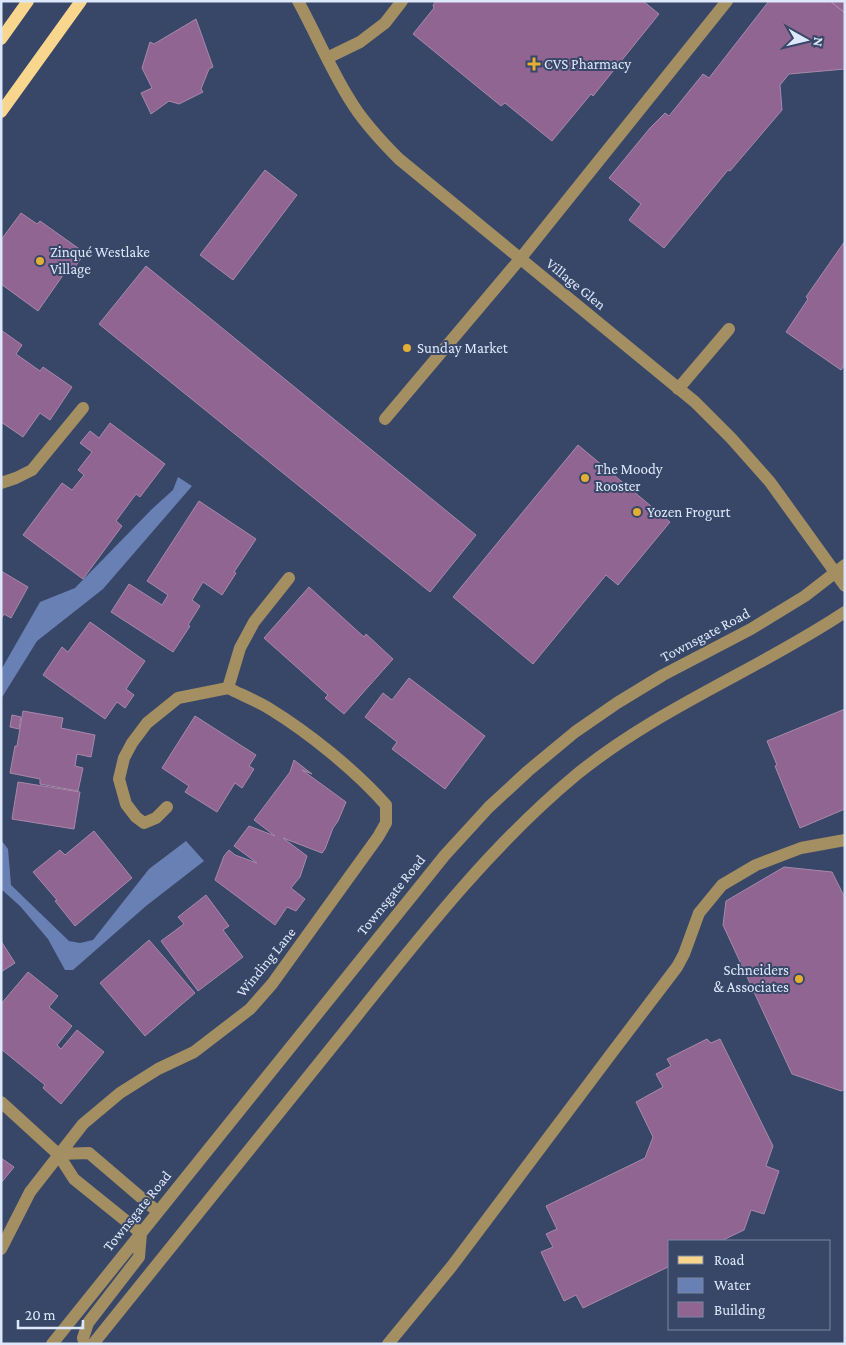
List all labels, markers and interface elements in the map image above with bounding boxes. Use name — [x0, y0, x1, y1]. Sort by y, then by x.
north arrow — [781, 15, 831, 65]
text: N — [810, 36, 827, 48]
place label: CVS Pharmacy — [544, 56, 631, 73]
marker: CVS Pharmacy — [528, 58, 540, 70]
place label: Zinqué Westlake Village — [50, 244, 150, 278]
marker: Zinqué Westlake Village — [34, 255, 46, 267]
street label: Village Glen — [542, 255, 609, 314]
place label: Sunday Market — [417, 340, 509, 357]
marker: Sunday Market — [401, 342, 413, 354]
place label: The Moody Rooster — [595, 461, 663, 494]
marker: The Moody Rooster — [579, 472, 591, 484]
place label: Yozen Frogurt — [647, 504, 731, 521]
marker: Yozen Frogurt — [631, 506, 643, 518]
street label: Townsgate Road — [658, 605, 753, 666]
street label: Townsgate Road — [354, 852, 429, 939]
street label: Winding Lane — [233, 924, 300, 1001]
place label: Schneiders & Associates — [714, 962, 789, 995]
marker: Schneiders & Associates — [793, 973, 805, 985]
street label: Townsgate Road — [100, 1168, 175, 1255]
legend — [668, 1240, 831, 1330]
text: Road — [714, 1252, 745, 1268]
text: Water — [714, 1277, 751, 1293]
scale bar — [18, 1298, 82, 1330]
text: Building — [714, 1302, 765, 1319]
text: 20 m — [25, 1307, 56, 1323]

